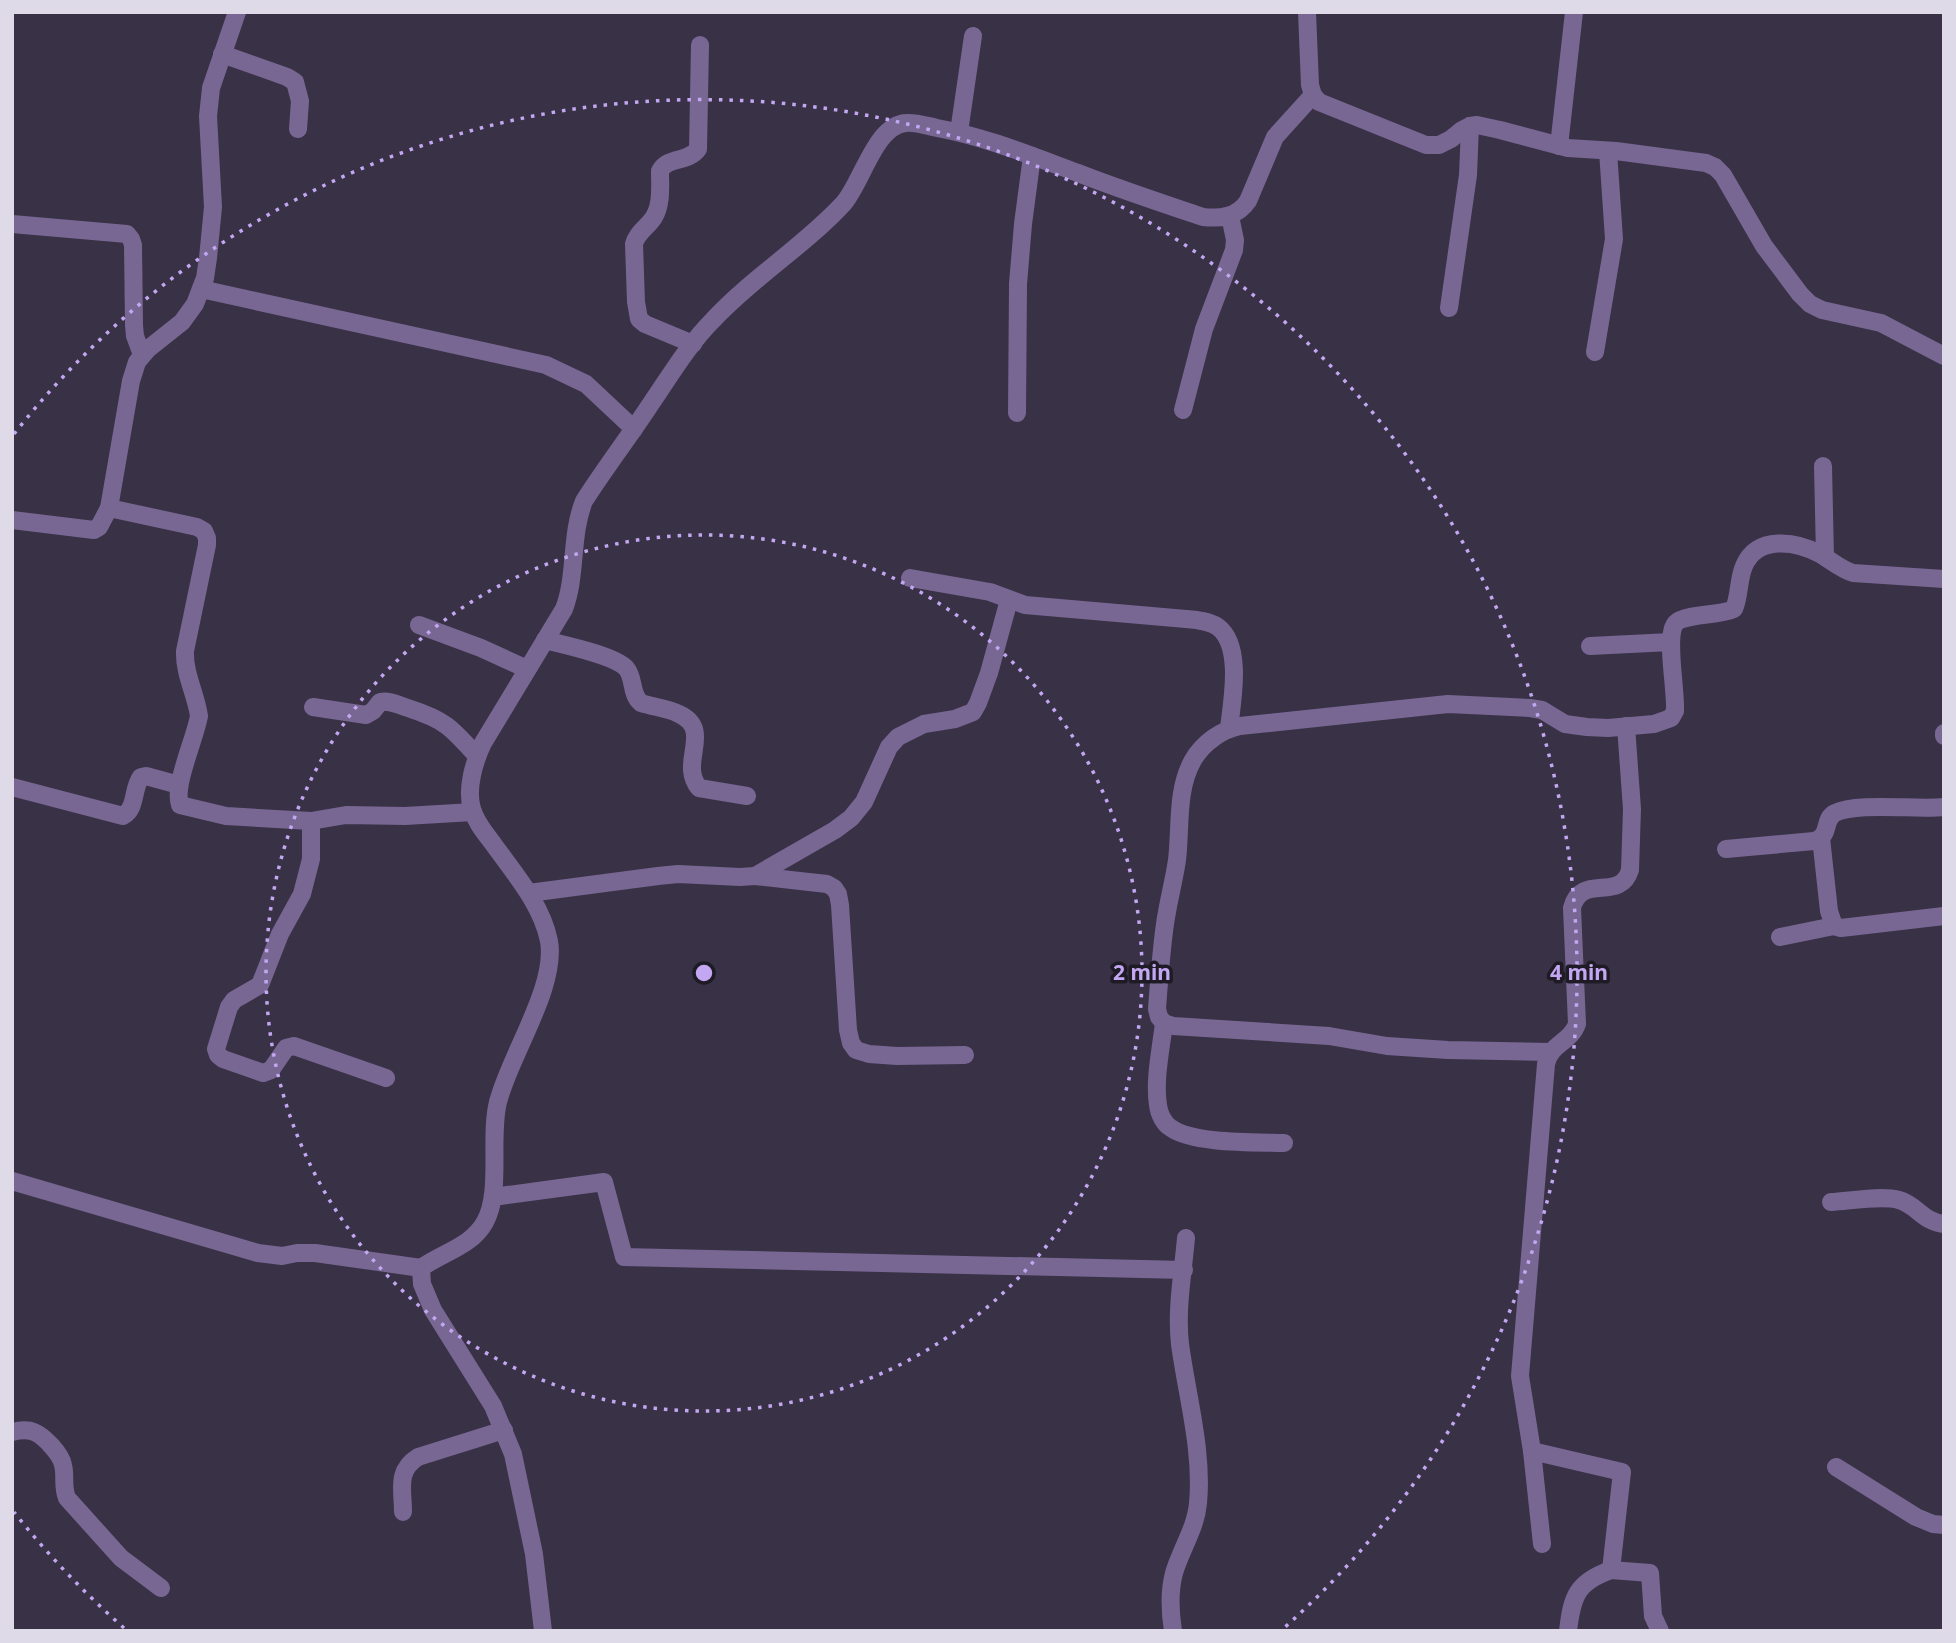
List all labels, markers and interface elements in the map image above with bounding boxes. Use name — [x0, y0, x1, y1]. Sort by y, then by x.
text: 2 min — [1113, 958, 1171, 986]
text: 4 min — [1550, 958, 1608, 986]
centre of rings — [692, 961, 716, 985]

